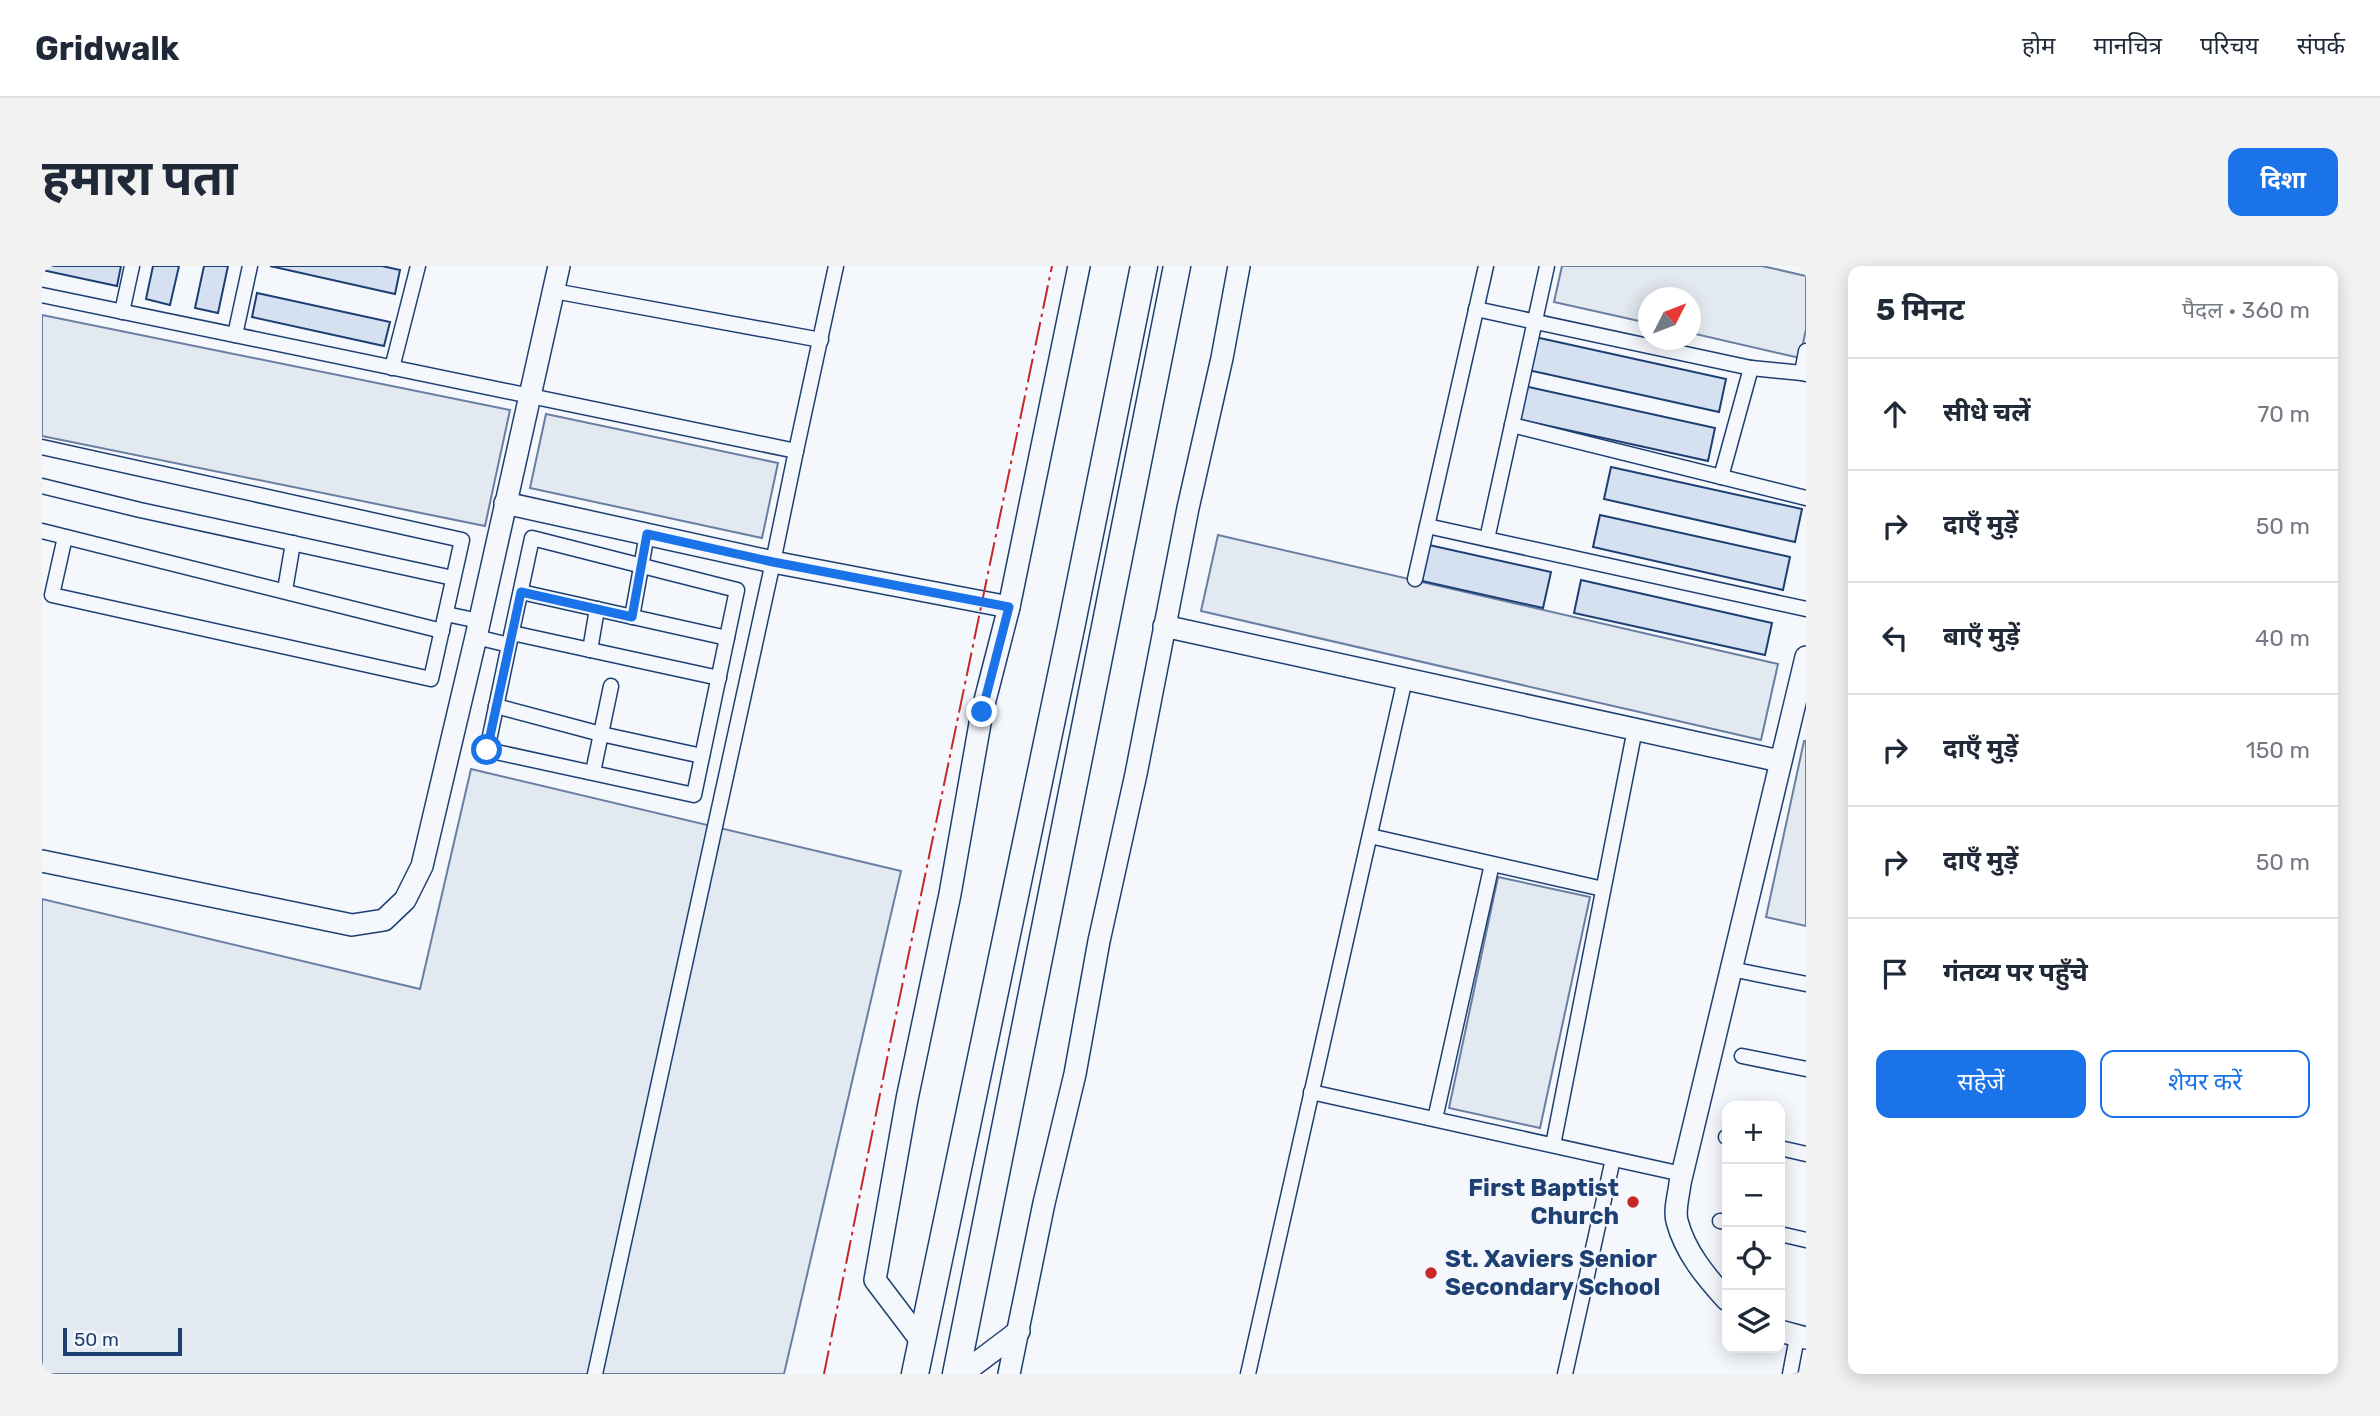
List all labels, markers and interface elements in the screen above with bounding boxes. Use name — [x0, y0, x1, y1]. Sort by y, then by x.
text: Gridwalk — [35, 29, 179, 68]
text: होम — [2022, 32, 2055, 60]
text: मानचित्र — [2093, 32, 2162, 60]
text: परिचय — [2200, 32, 2259, 60]
text: संपर्क — [2297, 32, 2345, 60]
button: दिशा — [2228, 148, 2338, 216]
text: हमारा पता — [42, 149, 237, 207]
north arrow — [1638, 287, 1701, 350]
text: 5 मिनट — [1876, 292, 1965, 328]
text: पैदल · 360 m — [2182, 296, 2310, 324]
icon: ahead — [1876, 395, 1914, 433]
text: सीधे चलें — [1943, 397, 2031, 428]
text: 70 m — [2258, 400, 2310, 428]
icon: right — [1876, 507, 1914, 545]
text: दाएँ मुड़ें — [1943, 509, 2018, 540]
text: 50 m — [2256, 512, 2310, 540]
icon: left — [1876, 619, 1914, 657]
text: बाएँ मुड़ें — [1943, 621, 2020, 652]
text: 40 m — [2255, 624, 2310, 652]
route end — [966, 696, 997, 727]
icon: right — [1876, 731, 1914, 769]
text: दाएँ मुड़ें — [1943, 733, 2018, 764]
route start — [471, 734, 502, 765]
text: 150 m — [2246, 736, 2310, 764]
icon: right — [1876, 843, 1914, 881]
text: दाएँ मुड़ें — [1943, 845, 2018, 876]
text: 50 m — [2256, 848, 2310, 876]
icon: arrive — [1876, 955, 1914, 993]
text: गंतव्य पर पहुँचे — [1943, 957, 2088, 988]
button: सहेजें — [1876, 1050, 2086, 1118]
button: शेयर करें — [2100, 1050, 2310, 1118]
map controls — [1722, 1101, 1785, 1353]
button: + — [1722, 1101, 1785, 1164]
button: − — [1722, 1164, 1785, 1227]
place label: First Baptist Church — [1468, 1174, 1619, 1230]
marker: First Baptist Church — [1625, 1194, 1641, 1210]
button: locate — [1722, 1227, 1785, 1290]
place label: St. Xaviers Senior Secondary School — [1445, 1245, 1660, 1301]
marker: St. Xaviers Senior Secondary School — [1423, 1265, 1439, 1281]
button: layers — [1722, 1290, 1785, 1353]
scale bar — [63, 1325, 182, 1357]
text: 50 m — [74, 1328, 119, 1351]

